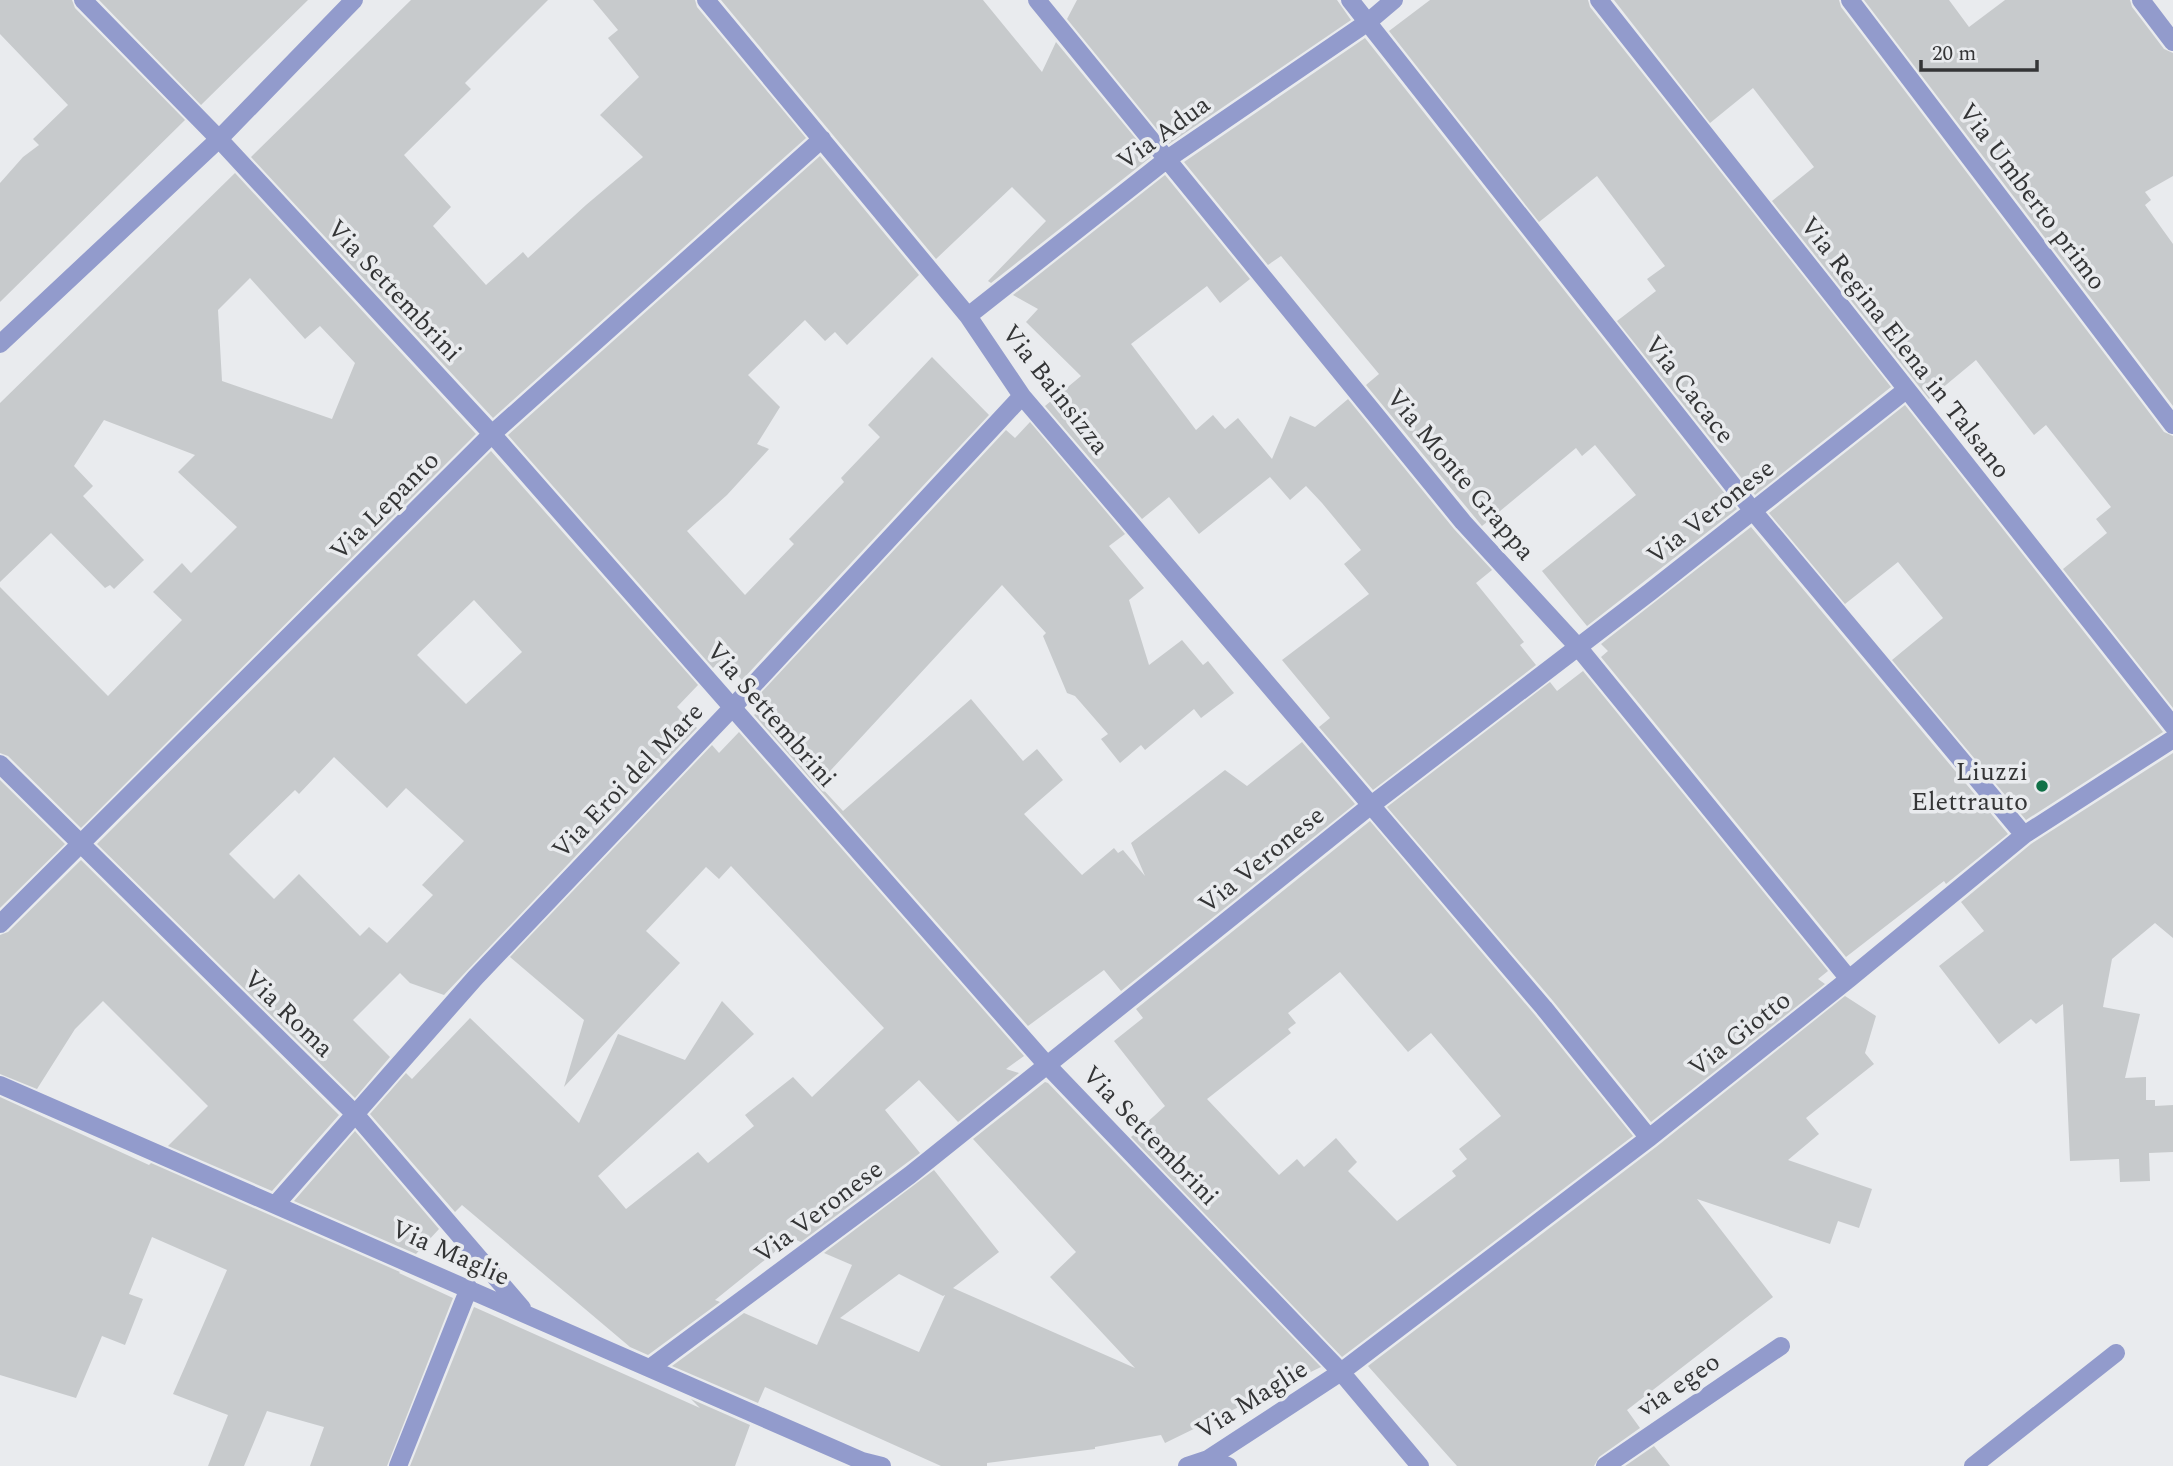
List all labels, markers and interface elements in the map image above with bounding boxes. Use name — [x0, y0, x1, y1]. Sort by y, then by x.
scale bar — [1921, 28, 2036, 72]
text: 20 m — [1932, 38, 1976, 70]
street label: Via Adua — [1108, 85, 1219, 181]
street label: Via Umberto primo — [1948, 94, 2116, 299]
street label: Via Regina Elena in Talsano — [1790, 208, 2021, 488]
street label: Via Settembrini — [317, 210, 471, 371]
street label: Via Bainsizza — [991, 316, 1119, 464]
street label: Via Cacace — [1634, 327, 1744, 453]
street label: Via Monte Grappa — [1376, 380, 1545, 570]
street label: Via Lepanto — [321, 442, 449, 570]
street label: Via Veronese — [1638, 449, 1783, 575]
street label: Via Settembrini — [696, 633, 846, 797]
street label: Via Eroi del Mare — [542, 693, 713, 868]
place label: Liuzzi Elettrauto — [1911, 752, 2028, 822]
marker: Liuzzi Elettrauto — [2034, 778, 2050, 794]
street label: Via Veronese — [1190, 796, 1334, 923]
street label: Via Roma — [234, 960, 343, 1067]
street label: Via Giotto — [1680, 981, 1800, 1087]
street label: Via Settembrini — [1072, 1056, 1228, 1215]
street label: Via Veronese — [745, 1150, 892, 1274]
street label: Via Maglie — [385, 1209, 516, 1297]
street label: via egeo — [1628, 1342, 1728, 1428]
street label: Via Maglie — [1187, 1349, 1316, 1450]

